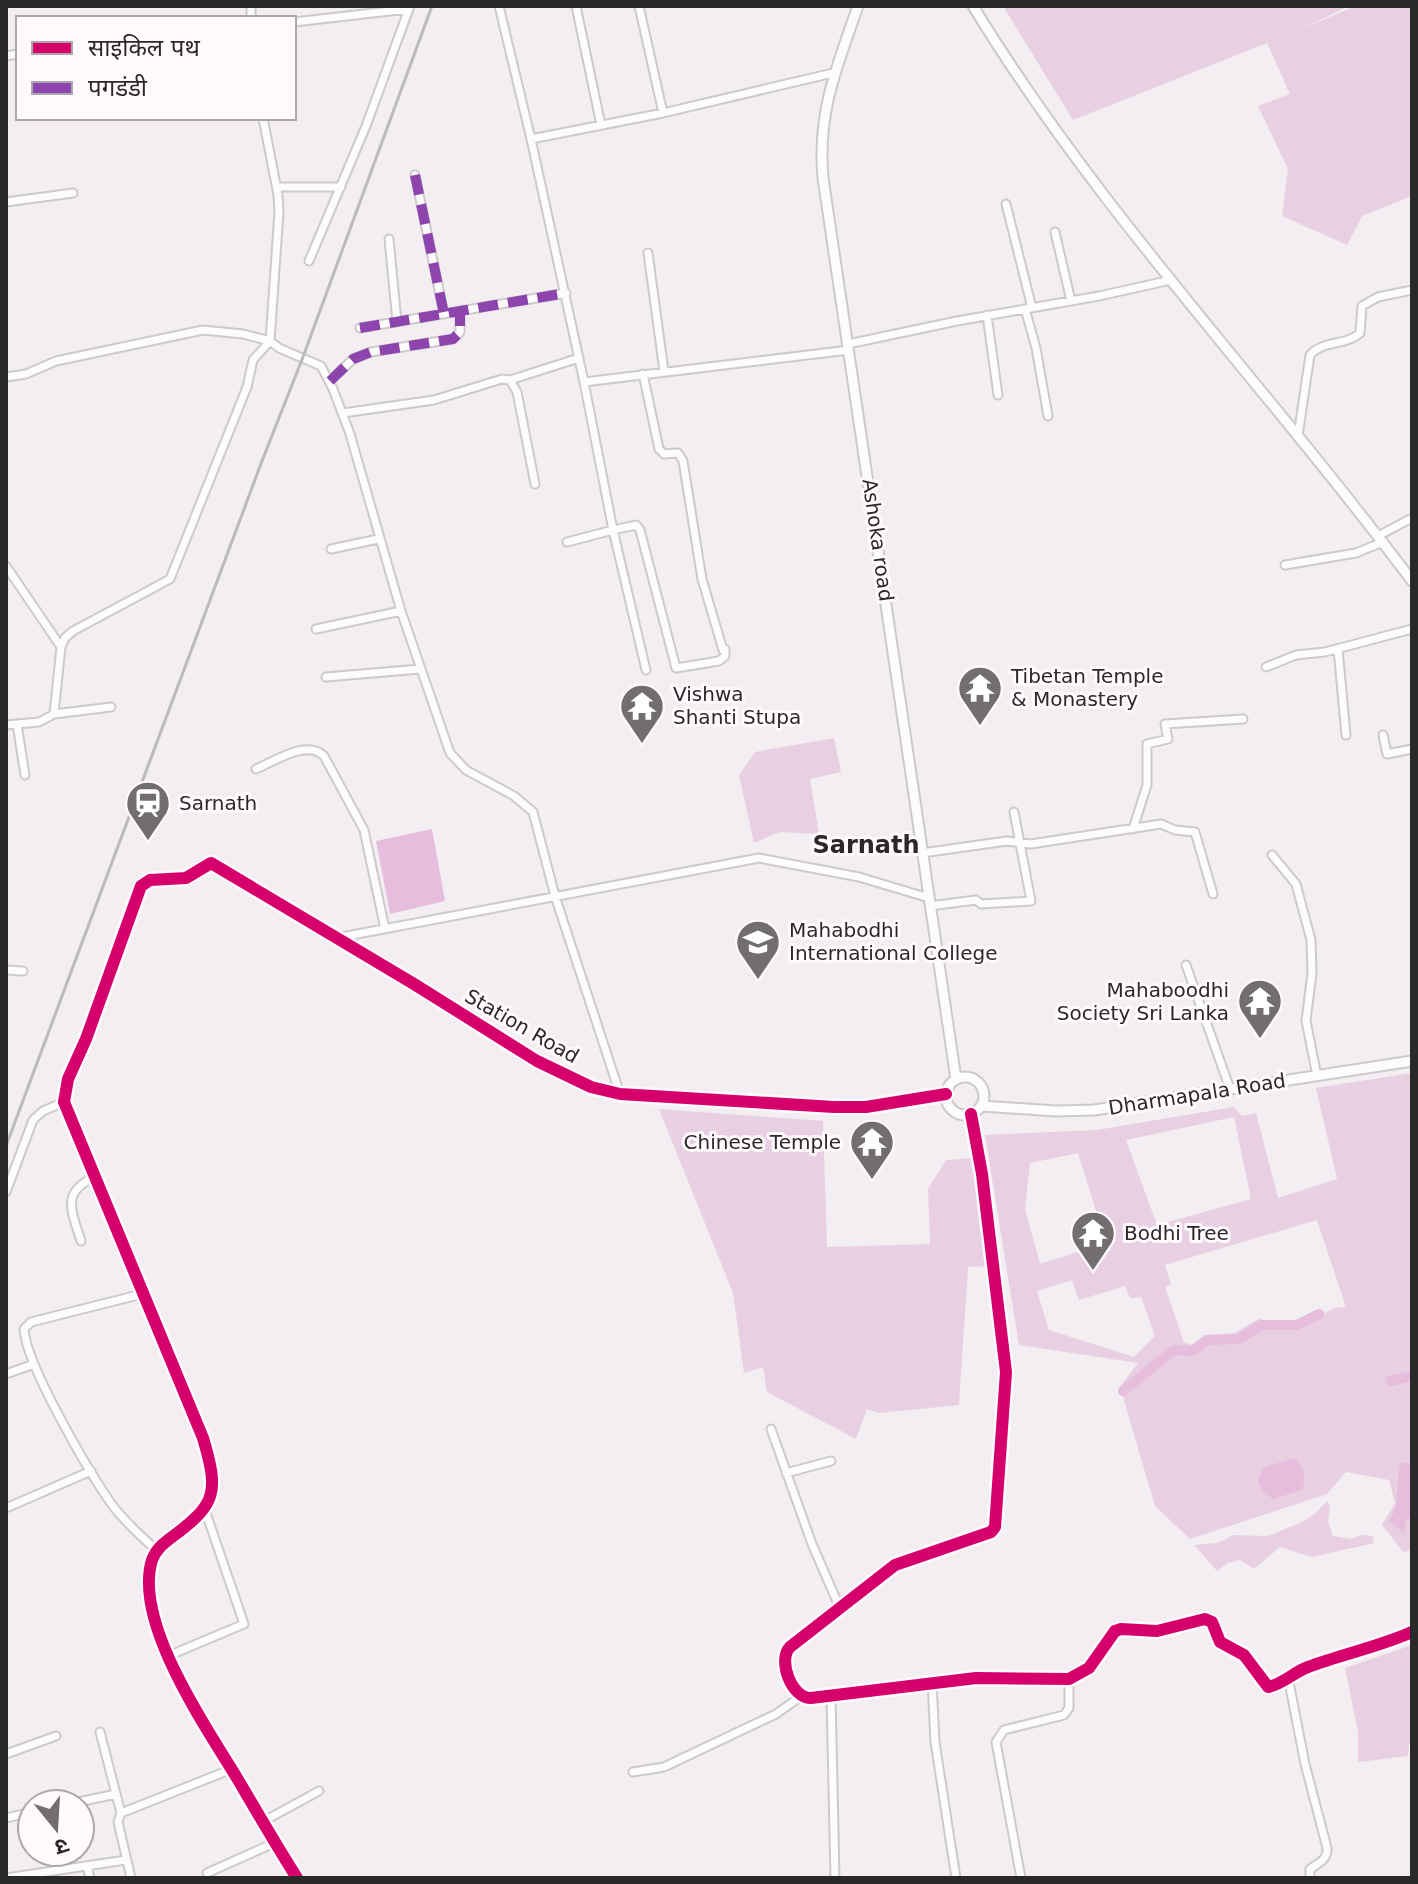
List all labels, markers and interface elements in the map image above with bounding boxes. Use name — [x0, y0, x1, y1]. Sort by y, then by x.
legend — [16, 16, 296, 120]
text: साइकिल पथ — [88, 34, 200, 62]
text: पगडंडी — [88, 74, 148, 102]
street label: Ashoka road — [858, 477, 898, 603]
temple icon: Tibetan Temple & Monastery — [956, 664, 1004, 727]
place label: Tibetan Temple & Monastery — [1010, 664, 1163, 711]
temple icon: Vishwa Shanti Stupa — [618, 682, 666, 745]
place label: Vishwa Shanti Stupa — [673, 682, 801, 729]
station icon: Sarnath — [124, 779, 172, 842]
place label: Sarnath — [179, 791, 257, 815]
district label: Sarnath — [812, 831, 920, 859]
school or university icon: Mahabodhi International College — [734, 918, 782, 981]
place label: Mahabodhi International College — [789, 918, 998, 965]
temple icon: Mahaboodhi Society Sri Lanka — [1236, 977, 1284, 1040]
place label: Mahaboodhi Society Sri Lanka — [1057, 978, 1229, 1025]
street label: Station Road — [461, 984, 583, 1068]
street label: Dharmapala Road — [1107, 1068, 1287, 1120]
temple icon: Chinese Temple — [848, 1118, 896, 1181]
place label: Chinese Temple — [684, 1130, 841, 1154]
temple icon: Bodhi Tree — [1069, 1209, 1117, 1272]
place label: Bodhi Tree — [1124, 1221, 1229, 1245]
north arrow — [16, 1788, 96, 1868]
text: उ — [51, 1833, 72, 1861]

